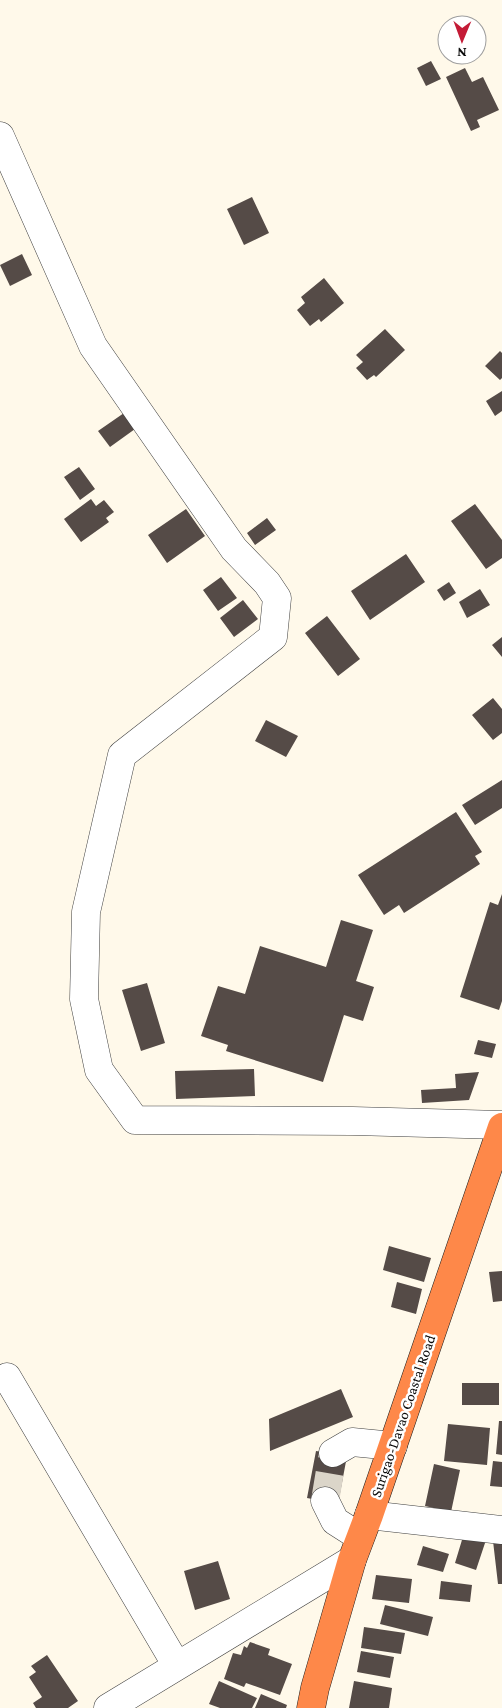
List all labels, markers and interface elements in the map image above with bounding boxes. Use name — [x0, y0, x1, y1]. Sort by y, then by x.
north arrow — [437, 15, 487, 65]
text: N — [456, 45, 467, 61]
street label: Surigao-Davao Coastal Road — [368, 1333, 439, 1499]

